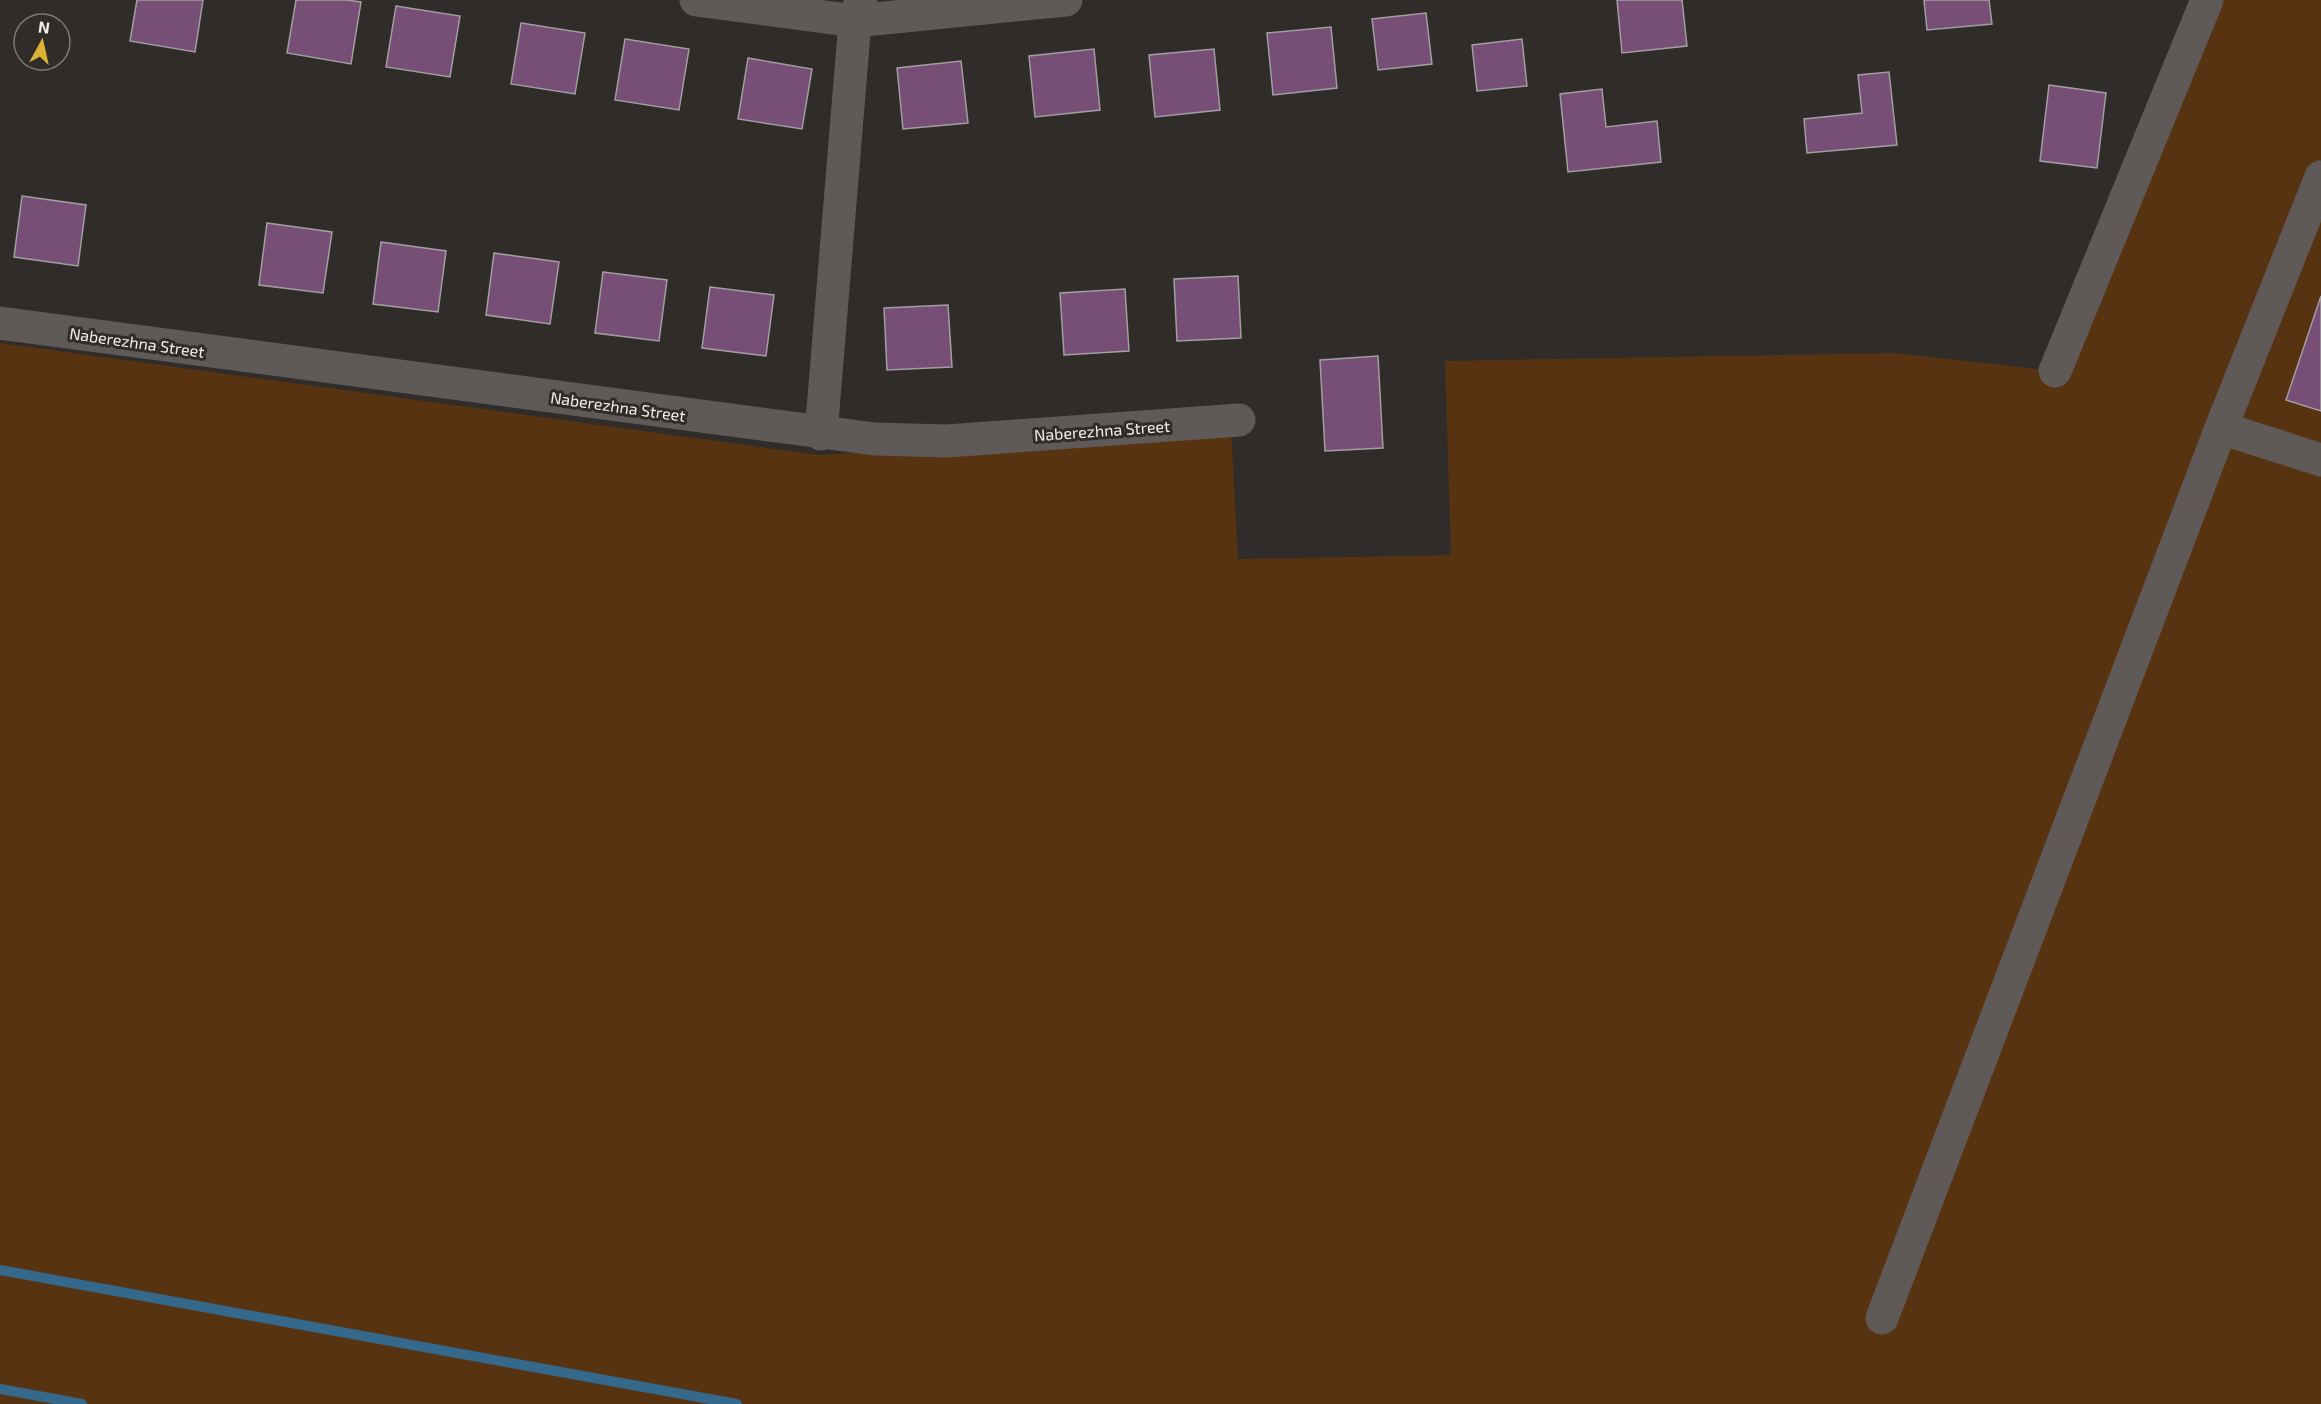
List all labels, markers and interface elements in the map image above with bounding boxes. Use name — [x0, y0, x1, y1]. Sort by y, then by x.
north arrow — [12, 12, 72, 72]
text: N — [37, 16, 51, 37]
street label: Naberezhna Street — [68, 323, 206, 361]
street label: Naberezhna Street — [549, 387, 687, 425]
street label: Naberezhna Street — [1033, 416, 1171, 444]

